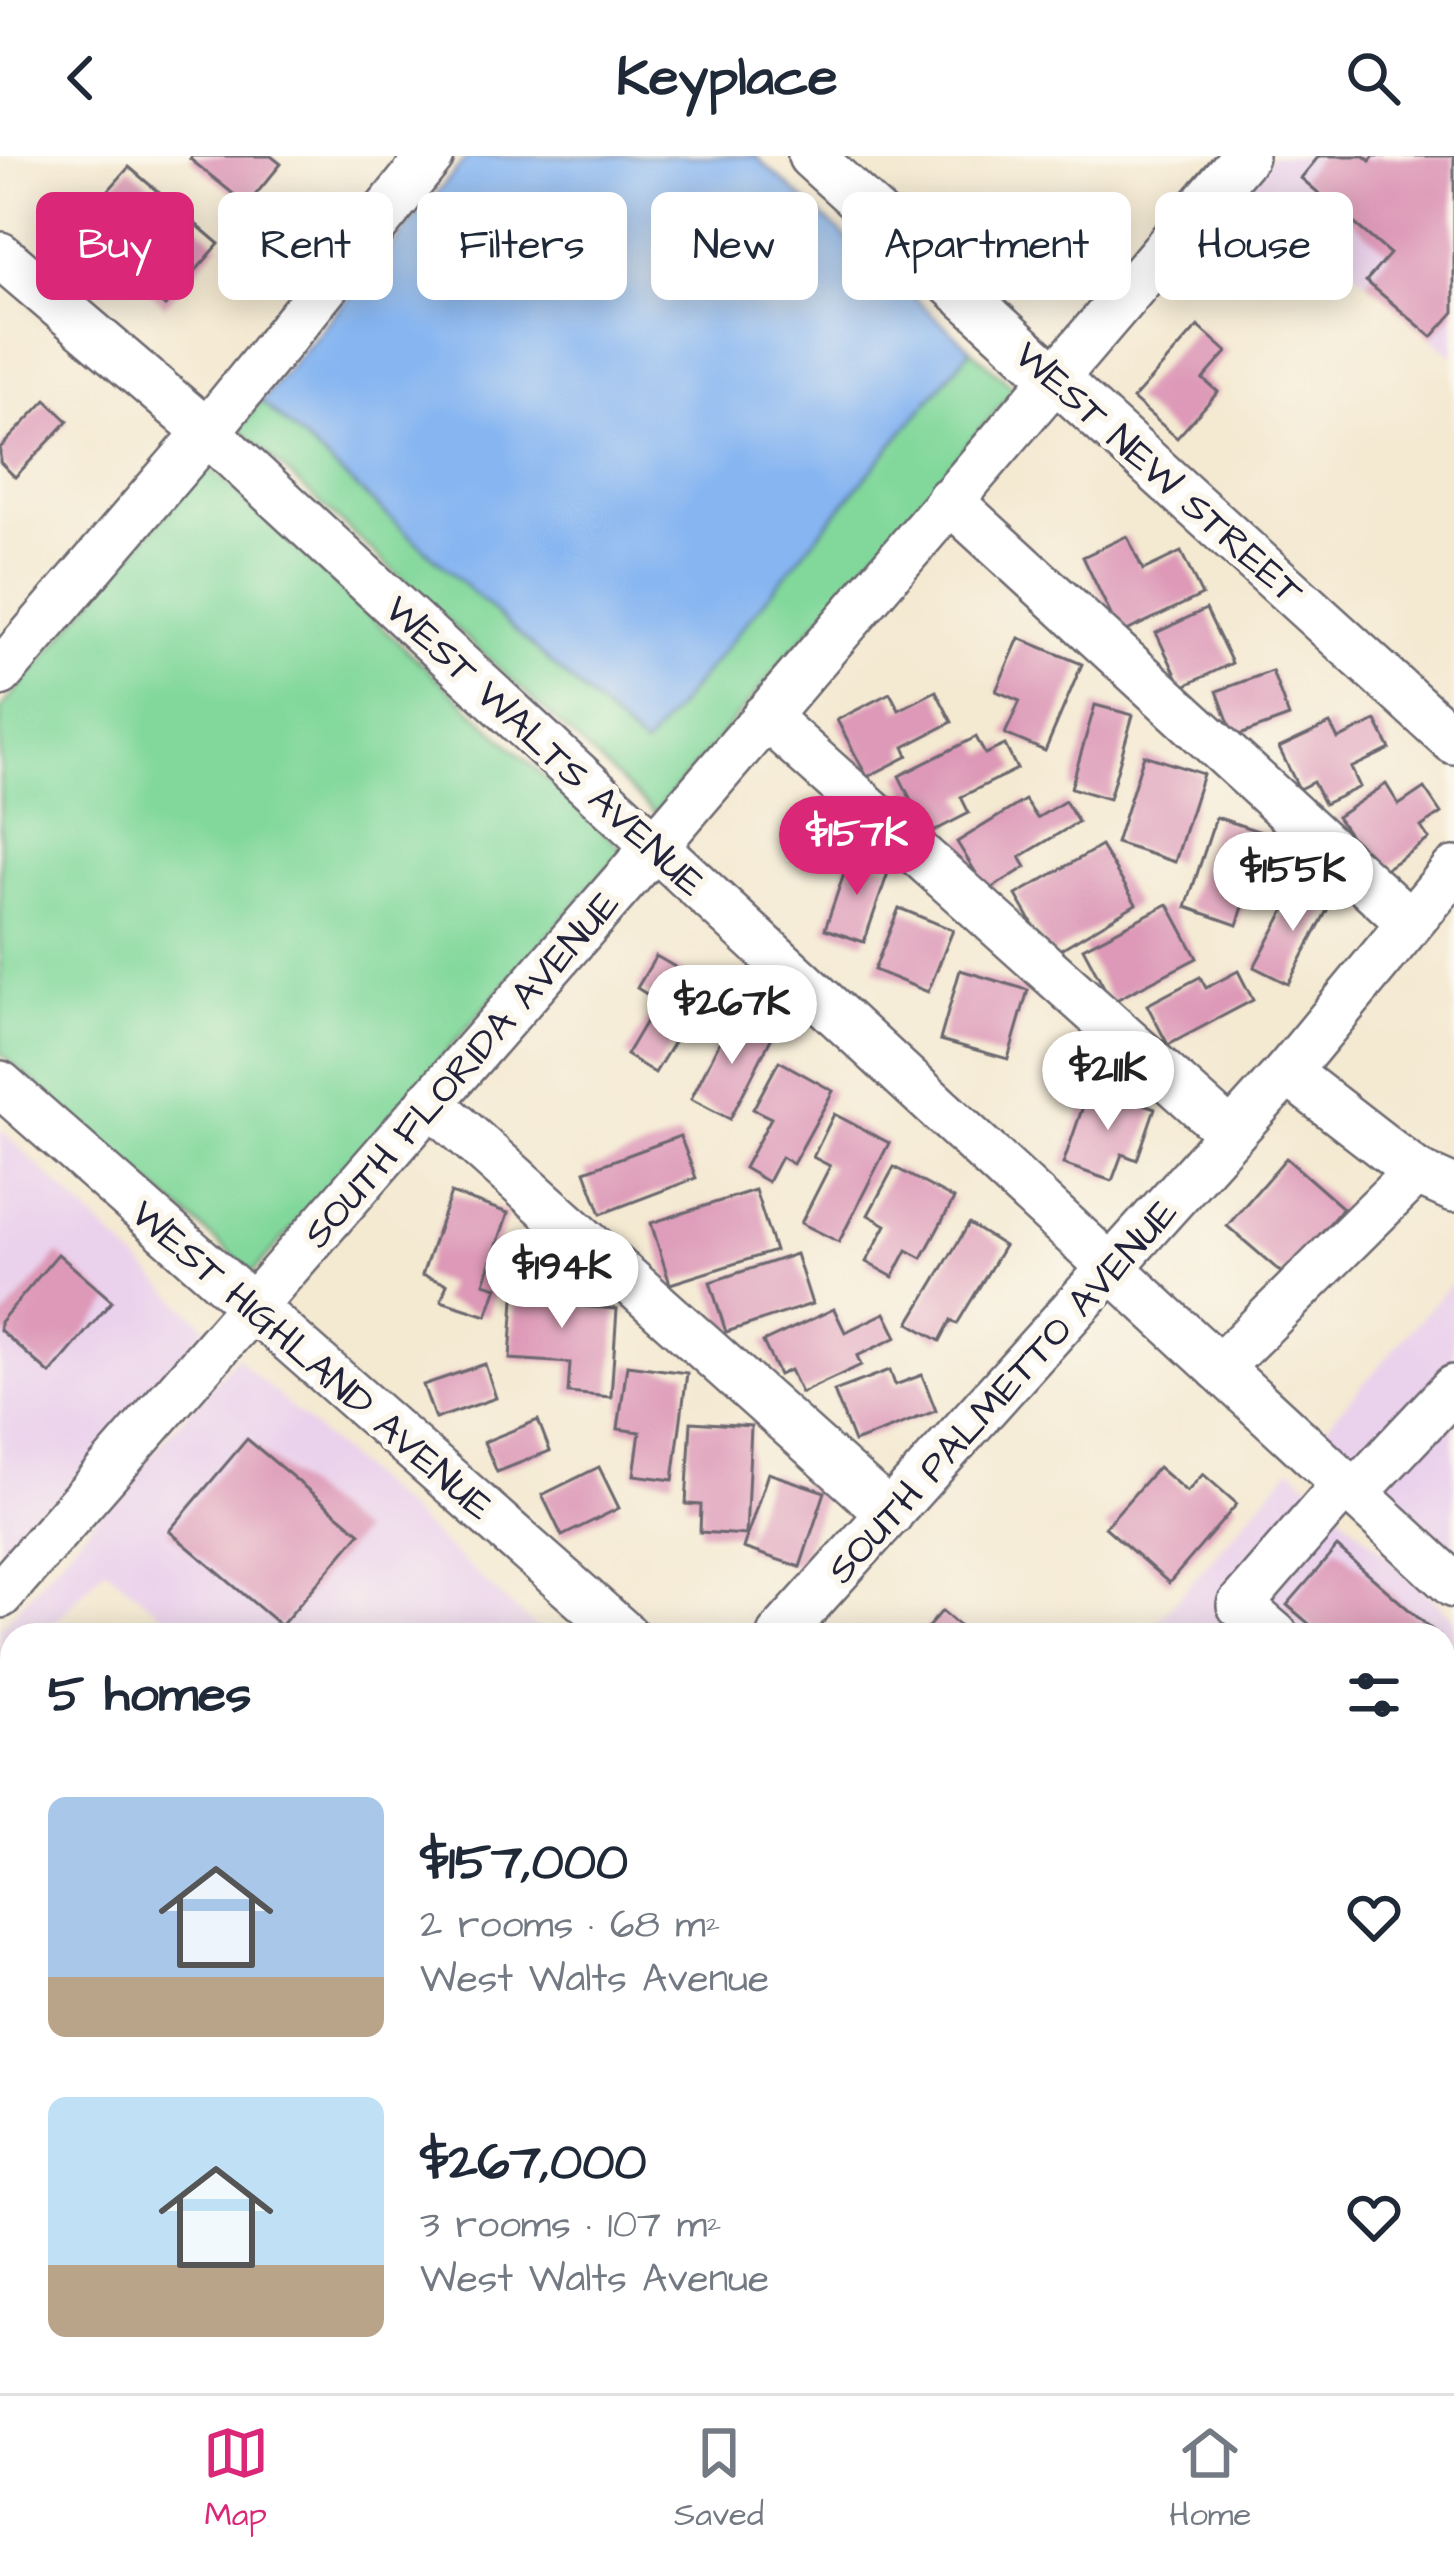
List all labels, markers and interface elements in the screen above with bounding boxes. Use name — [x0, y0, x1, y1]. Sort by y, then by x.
text: Keyplace — [617, 41, 837, 116]
icon: back — [48, 45, 114, 111]
icon: search — [1340, 45, 1406, 111]
chip: Buy — [36, 192, 194, 300]
chip: Rent — [218, 192, 393, 300]
chip: Filters — [417, 192, 627, 300]
chip: New — [651, 192, 818, 300]
chip: Apartment — [842, 192, 1131, 300]
chip: House — [1155, 192, 1353, 300]
street label: WEST NEW STREET — [1002, 330, 1315, 619]
street label: WEST WALTS AVENUE — [372, 584, 716, 910]
pin: $157K — [773, 796, 941, 898]
text: $157K — [806, 808, 908, 862]
pin: $155K — [1209, 832, 1377, 934]
text: $155K — [1240, 844, 1346, 898]
street label: SOUTH FLORIDA AVENUE — [292, 879, 633, 1261]
pin: $267K — [648, 965, 816, 1067]
text: $267K — [674, 977, 790, 1031]
pin: $211K — [1024, 1031, 1192, 1133]
text: $211K — [1069, 1043, 1147, 1097]
street label: SOUTH PALMETTO AVENUE — [816, 1188, 1191, 1596]
street label: WEST HIGHLAND AVENUE — [118, 1189, 504, 1534]
pin: $194K — [478, 1229, 646, 1331]
text: $194K — [512, 1241, 612, 1295]
text: 5 homes — [48, 1660, 251, 1731]
icon: filters — [1341, 1662, 1407, 1728]
text: $157,000 — [420, 1828, 628, 1899]
icon: home — [144, 1845, 288, 1989]
icon: heart — [1341, 1884, 1407, 1950]
text: 2 rooms · 68 m² — [420, 1899, 720, 1953]
text: West Walts Avenue — [420, 1953, 769, 2007]
text: $267,000 — [420, 2128, 647, 2199]
icon: home — [144, 2145, 288, 2289]
icon: heart — [1341, 2184, 1407, 2250]
text: 3 rooms · 107 m² — [420, 2199, 722, 2253]
text: West Walts Avenue — [420, 2253, 769, 2307]
tab: Map — [203, 2420, 269, 2538]
tab: Saved — [674, 2420, 764, 2538]
tab: Home — [1169, 2420, 1251, 2538]

